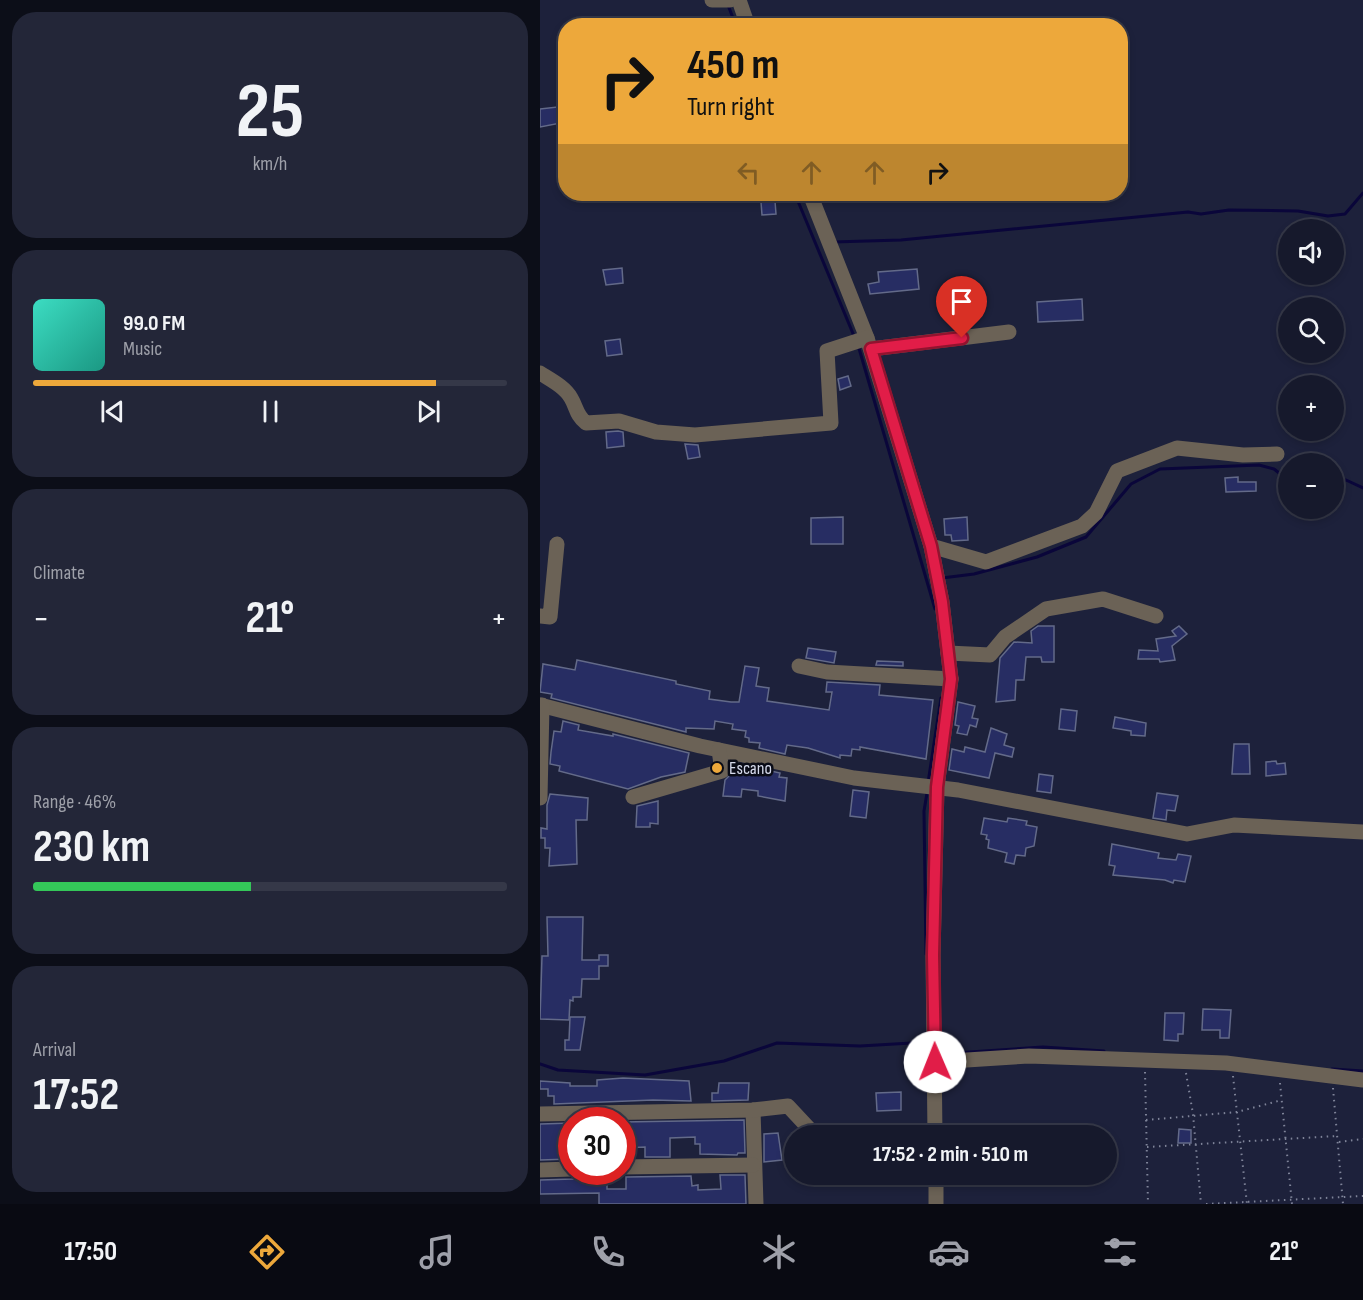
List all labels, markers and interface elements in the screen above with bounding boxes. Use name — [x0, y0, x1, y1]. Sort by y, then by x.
text: 450 m — [687, 40, 779, 91]
icon: right — [588, 42, 666, 120]
text: 25 — [236, 66, 304, 159]
text: Turn right — [687, 91, 774, 123]
text: km/h — [253, 152, 287, 176]
icon: left — [732, 156, 765, 189]
icon: ahead — [795, 156, 828, 189]
icon: ahead — [858, 156, 891, 189]
icon: right — [921, 156, 954, 189]
map controls — [1278, 219, 1344, 519]
button: sound — [1278, 219, 1344, 285]
pin — [936, 276, 987, 338]
icon: arrive — [945, 285, 978, 318]
button: search — [1278, 297, 1344, 363]
text: 99.0 FM — [123, 310, 185, 337]
text: Music — [123, 337, 162, 361]
button: + — [1278, 375, 1344, 441]
icon: previous — [96, 395, 129, 428]
icon: pause — [254, 395, 287, 428]
icon: next — [412, 395, 445, 428]
button: − — [1278, 453, 1344, 519]
text: Climate — [33, 561, 85, 585]
text: 21° — [246, 591, 294, 646]
text: − — [33, 599, 49, 639]
text: + — [491, 599, 507, 639]
place label: Escano — [729, 758, 772, 779]
marker: Escano — [710, 761, 724, 775]
text: Range · 46% — [33, 790, 116, 814]
text: 230 km — [33, 820, 150, 875]
position arrow — [903, 1030, 967, 1094]
text: Arrival — [33, 1038, 76, 1062]
text: 17:52 — [33, 1068, 119, 1123]
speed limit sign: 30 — [558, 1107, 636, 1185]
text: 17:52 · 2 min · 510 m — [873, 1141, 1028, 1168]
icon: directions — [246, 1231, 288, 1273]
icon: music — [416, 1231, 458, 1273]
icon: phone — [587, 1231, 629, 1273]
icon: climate — [758, 1231, 800, 1273]
icon: car — [928, 1231, 970, 1273]
icon: filters — [1099, 1231, 1141, 1273]
text: 17:50 — [64, 1236, 117, 1268]
text: 21° — [1269, 1236, 1299, 1268]

